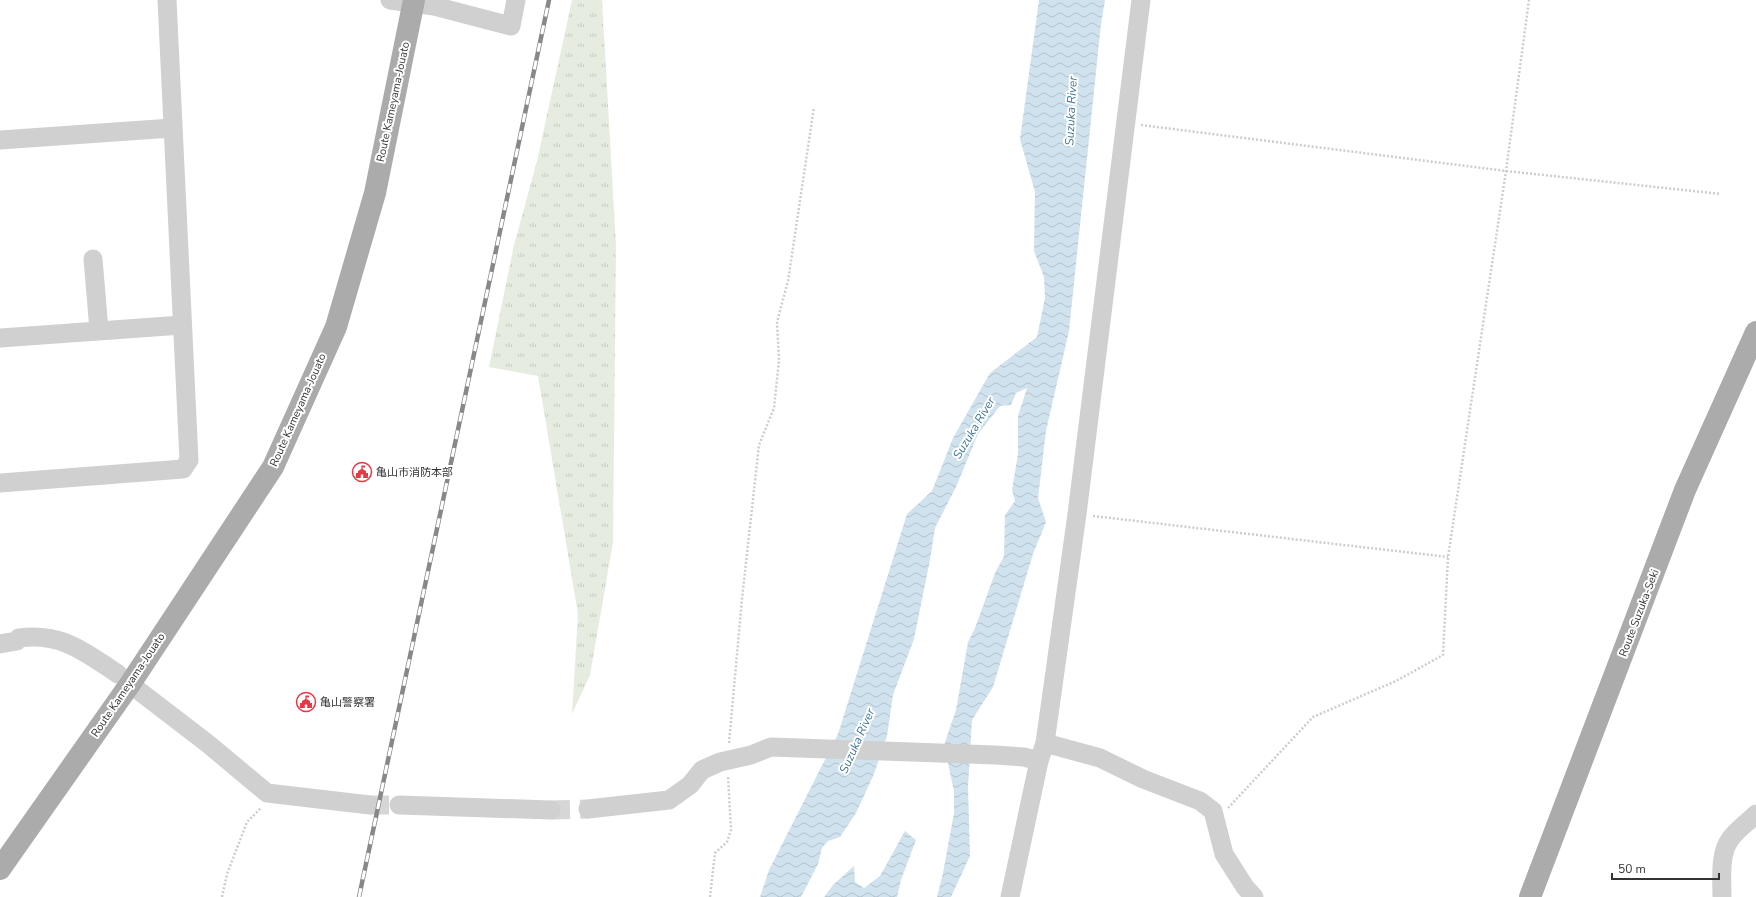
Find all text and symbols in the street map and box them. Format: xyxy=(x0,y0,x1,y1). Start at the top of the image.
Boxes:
street label: Route Kameyama-Jouato xyxy=(373,41,413,163)
water label: Suzuka River xyxy=(1061,75,1081,146)
street label: Route Kameyama-Jouato xyxy=(266,351,330,469)
water label: Suzuka River xyxy=(949,394,999,462)
public building icon: 亀山市消防本部 xyxy=(351,461,373,483)
place label: 亀山市消防本部 xyxy=(376,465,453,480)
street label: Route Suzuka-Seki xyxy=(1615,567,1663,659)
street label: Route Kameyama-Jouato xyxy=(88,630,168,740)
public building icon: 亀山警察署 xyxy=(295,691,317,713)
place label: 亀山警察署 xyxy=(320,695,375,710)
water label: Suzuka River xyxy=(836,705,879,776)
scale bar xyxy=(1612,855,1719,881)
text: 50 m xyxy=(1618,861,1646,877)

